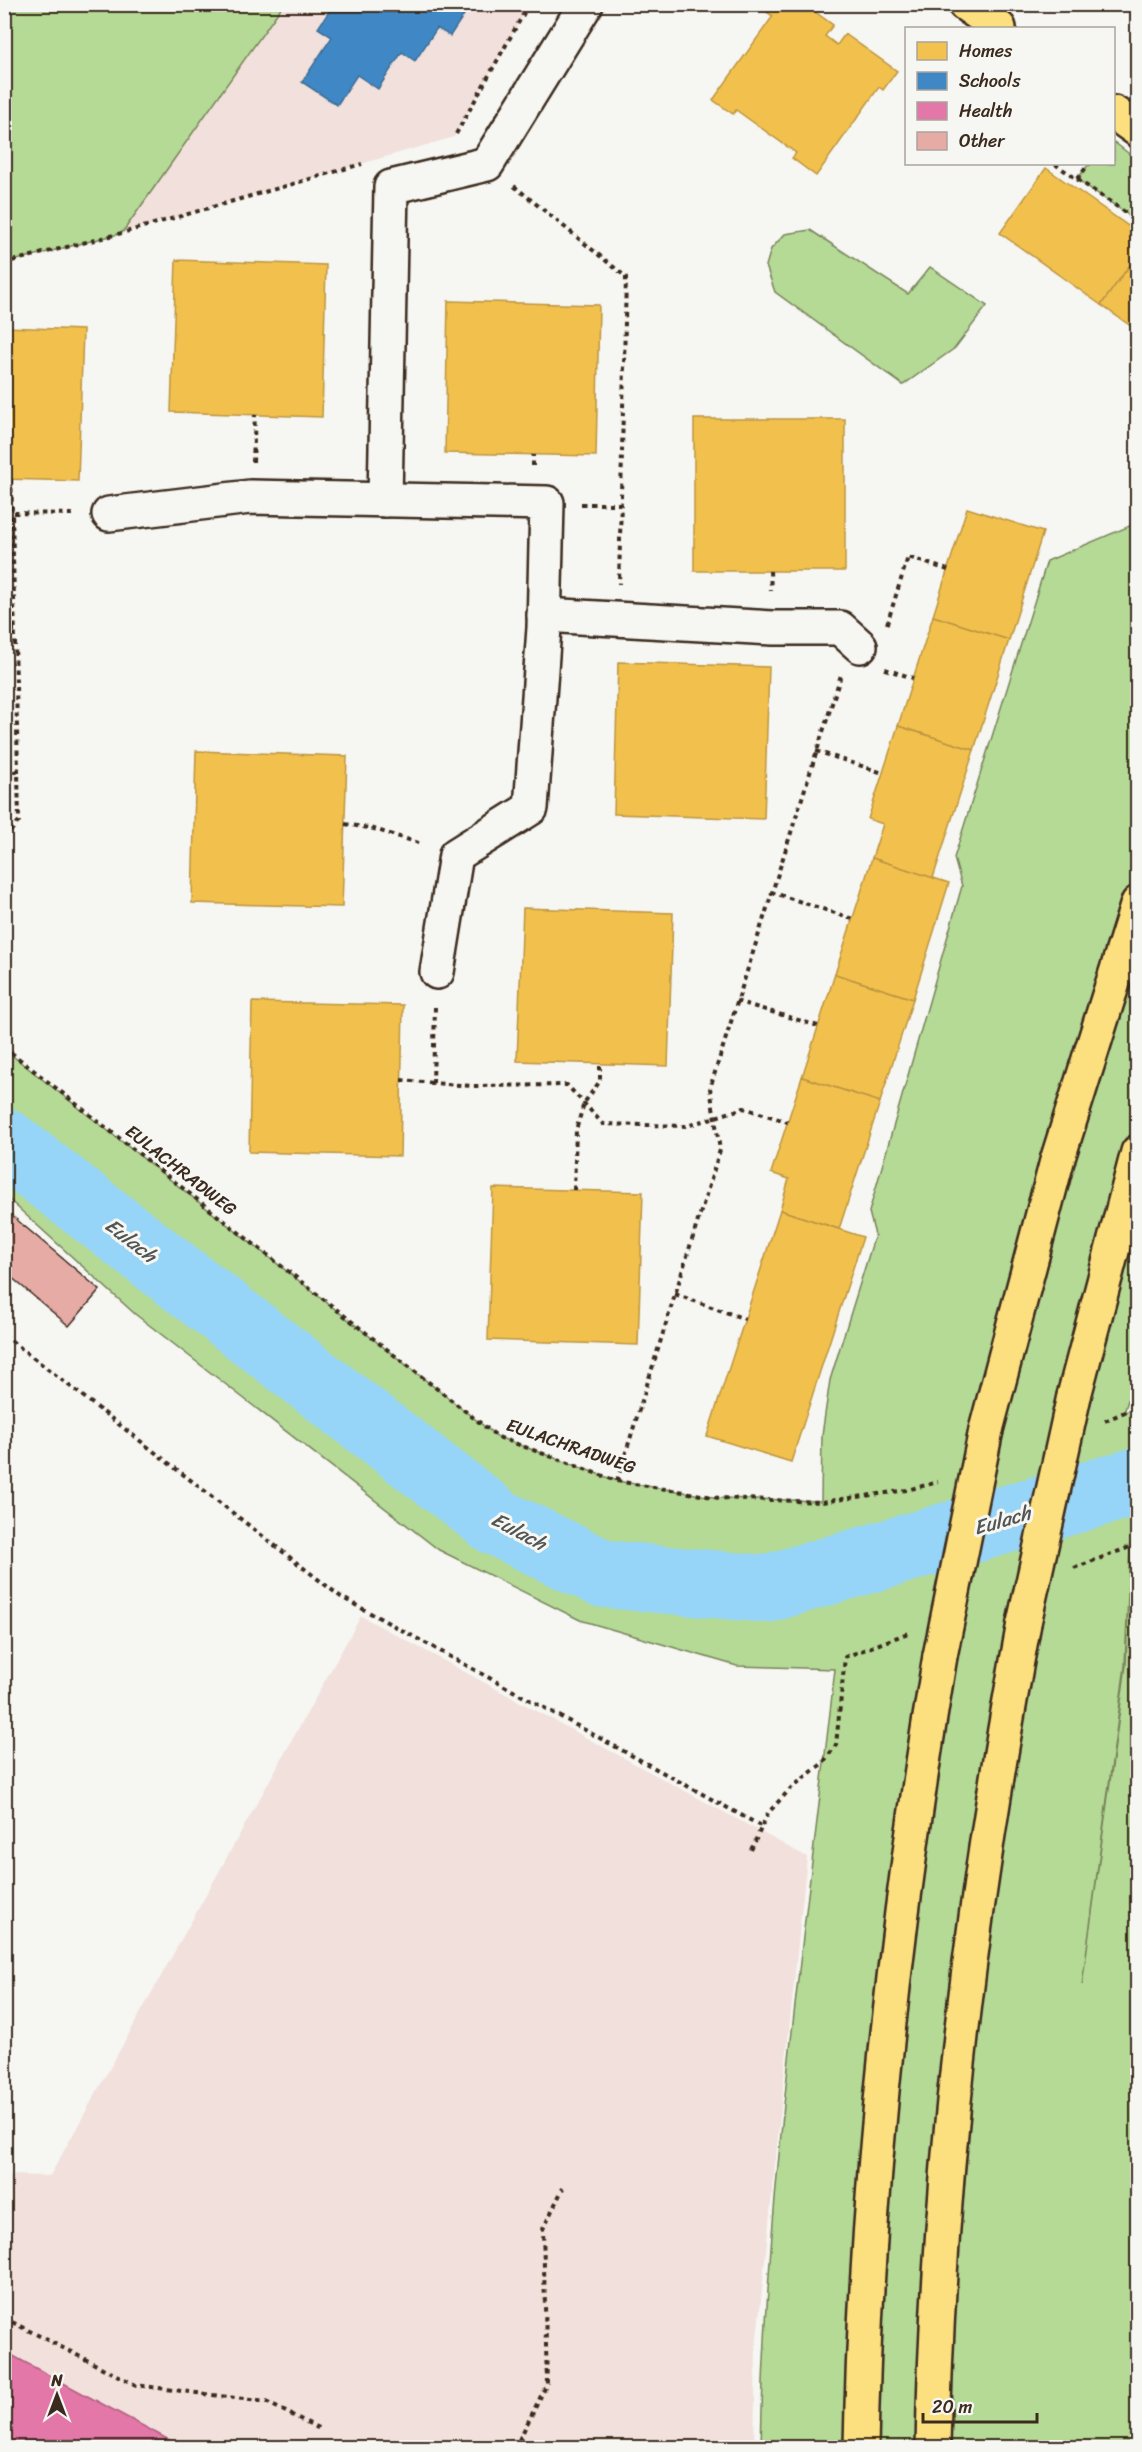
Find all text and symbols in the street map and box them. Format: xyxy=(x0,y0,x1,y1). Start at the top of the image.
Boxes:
legend xyxy=(905,27,1115,165)
text: Homes xyxy=(959,35,1013,67)
text: Schools xyxy=(959,65,1021,97)
text: Health xyxy=(959,95,1012,127)
text: Other xyxy=(959,125,1006,157)
street label: EULACHRADWEG xyxy=(118,1116,245,1225)
water label: Eulach xyxy=(97,1209,166,1273)
street label: EULACHRADWEG xyxy=(502,1409,641,1483)
water label: Eulach xyxy=(969,1495,1036,1545)
water label: Eulach xyxy=(485,1502,554,1561)
north arrow xyxy=(27,2365,87,2425)
text: N xyxy=(50,2366,63,2395)
scale bar xyxy=(923,2386,1037,2424)
text: 20 m xyxy=(932,2391,972,2423)

